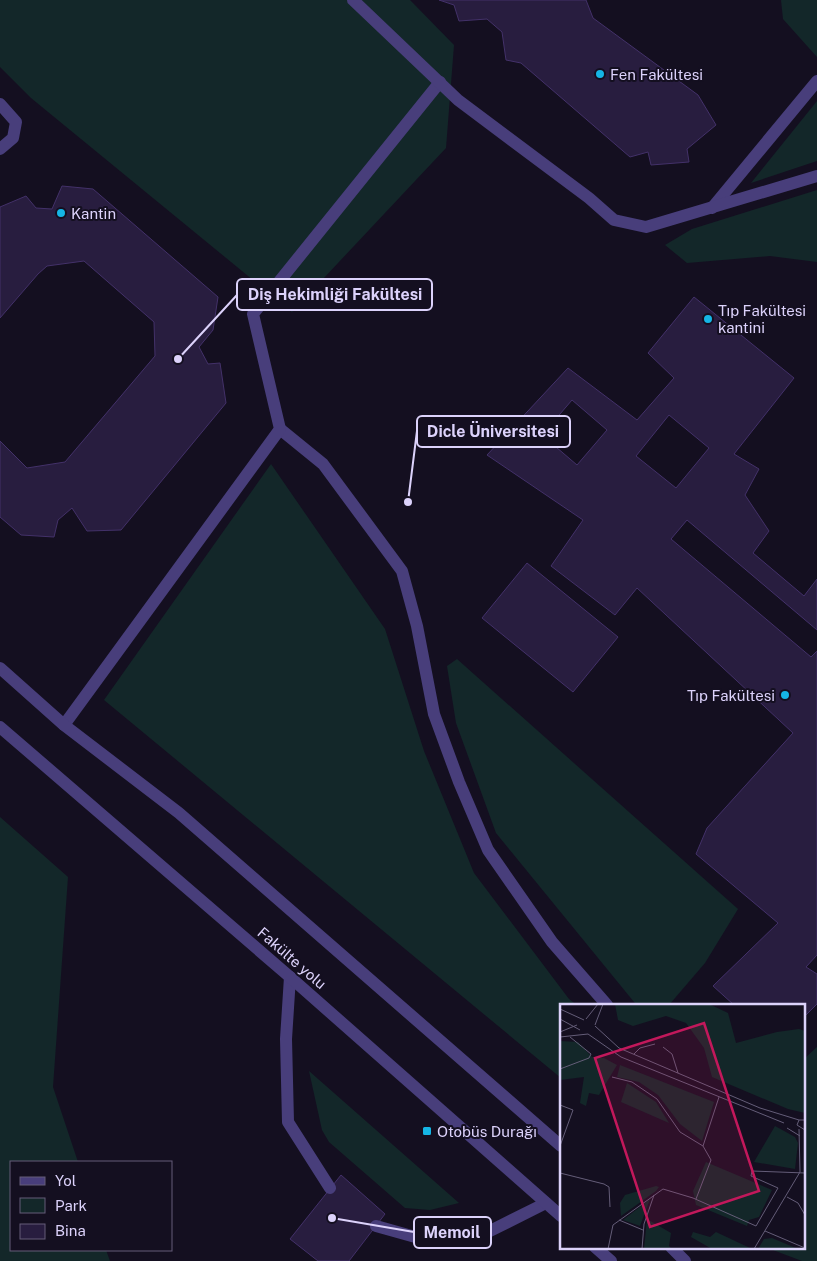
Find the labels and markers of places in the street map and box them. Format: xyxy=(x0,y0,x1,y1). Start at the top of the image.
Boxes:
place label: Fen Fakültesi xyxy=(610,66,703,83)
marker: Fen Fakültesi xyxy=(594,68,606,80)
place label: Kantin xyxy=(71,205,116,222)
marker: Kantin xyxy=(55,207,67,219)
callout: Diş Hekimliği Fakültesi xyxy=(237,279,432,310)
place label: Tıp Fakültesi kantini xyxy=(718,302,806,336)
marker: Tıp Fakültesi kantini xyxy=(702,313,714,325)
callout: Dicle Üniversitesi xyxy=(417,416,570,447)
place label: Tıp Fakültesi xyxy=(687,687,775,704)
marker: Tıp Fakültesi xyxy=(779,689,791,701)
place label: Otobüs Durağı xyxy=(437,1123,537,1140)
marker: Otobüs Durağı xyxy=(421,1125,433,1137)
callout: Memoil xyxy=(414,1217,491,1248)

